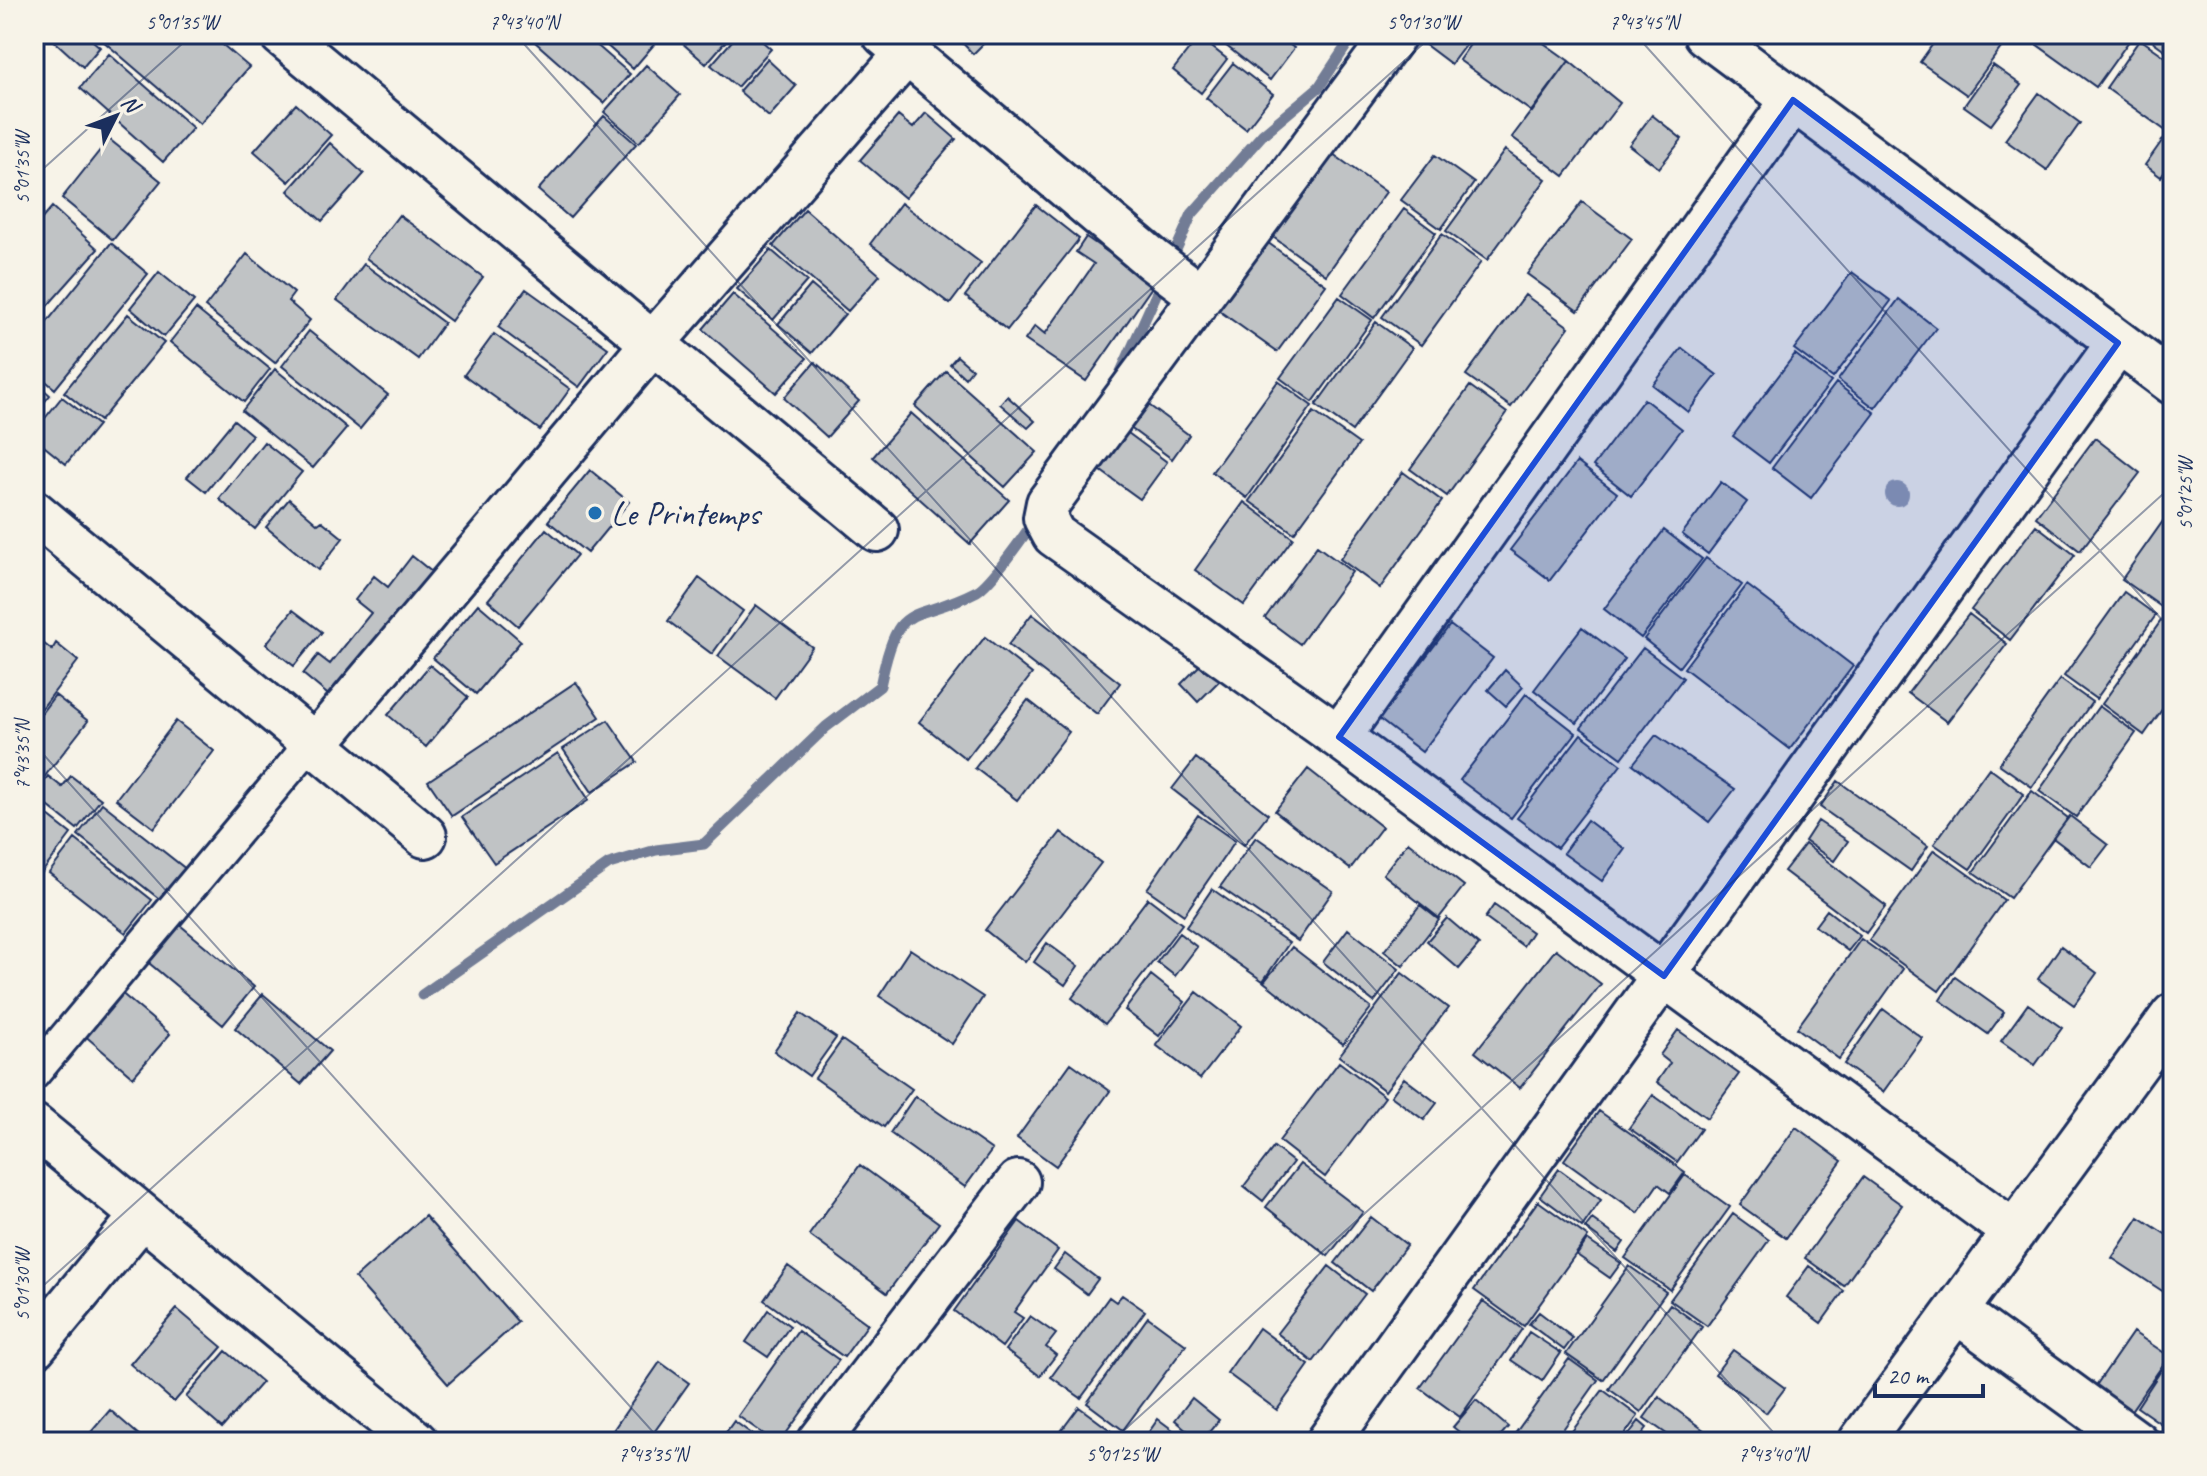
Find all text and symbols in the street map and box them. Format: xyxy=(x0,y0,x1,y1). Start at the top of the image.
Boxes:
text: 5°01'35"W xyxy=(146,10,222,35)
text: 7°43'40"N xyxy=(489,10,562,35)
text: 5°01'30"W xyxy=(1387,10,1463,35)
text: 7°43'45"N xyxy=(1609,10,1682,35)
north arrow xyxy=(76,76,156,156)
text: N xyxy=(115,89,147,120)
text: 5°01'35"W xyxy=(10,128,35,204)
text: 5°01'25"W xyxy=(2173,454,2198,530)
place label: Le Printemps xyxy=(611,492,763,535)
marker: Le Printemps xyxy=(586,504,604,522)
text: 7°43'35"N xyxy=(10,717,35,790)
text: 5°01'30"W xyxy=(10,1245,35,1321)
scale bar xyxy=(1875,1348,1983,1398)
text: 20 m xyxy=(1887,1361,1930,1391)
text: 7°43'35"N xyxy=(618,1442,691,1467)
text: 5°01'25"W xyxy=(1086,1442,1162,1467)
text: 7°43'40"N xyxy=(1738,1442,1811,1467)

